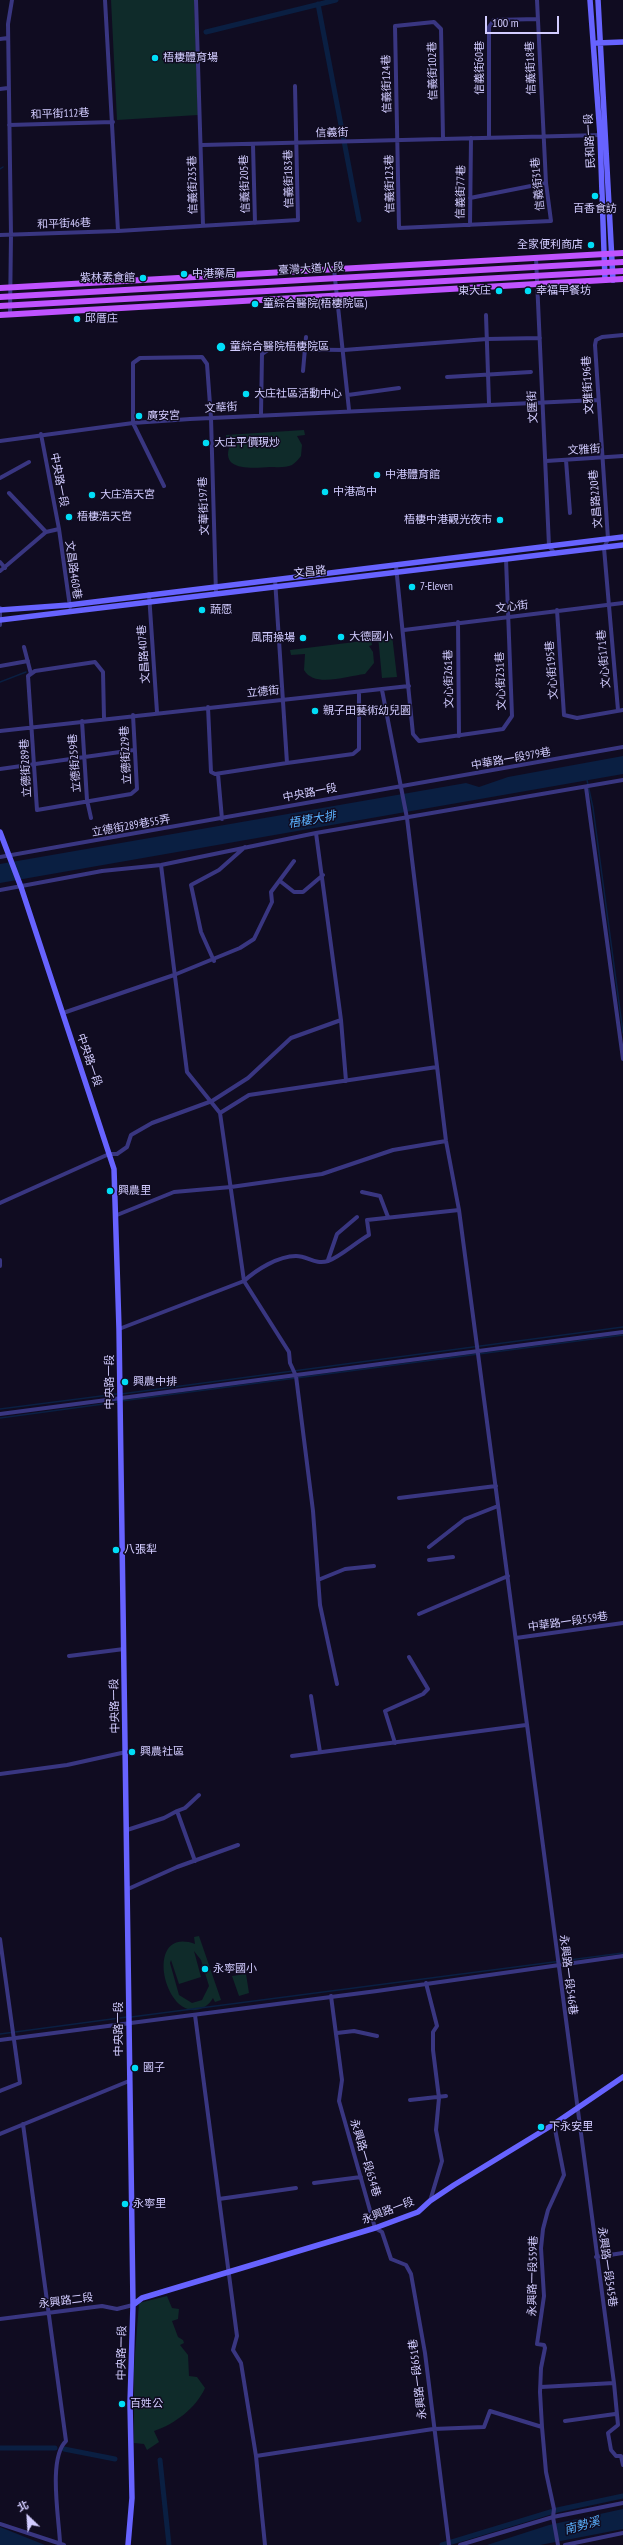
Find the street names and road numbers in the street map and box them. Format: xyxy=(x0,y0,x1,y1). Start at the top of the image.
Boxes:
street label: 信義街102巷 xyxy=(426,41,440,101)
street label: 信義街60巷 xyxy=(473,41,487,95)
street label: 信義街18巷 xyxy=(523,41,539,95)
street label: 信義街124巷 xyxy=(380,54,394,114)
street label: 和平街112巷 xyxy=(30,106,90,122)
street label: 民和路一段 xyxy=(582,113,598,169)
street label: 信義街 xyxy=(315,126,349,140)
street label: 信義街183巷 xyxy=(282,149,296,209)
street label: 信義街205巷 xyxy=(237,154,253,214)
street label: 信義街123巷 xyxy=(383,154,397,214)
street label: 信義街235巷 xyxy=(186,155,200,215)
street label: 信義街31巷 xyxy=(529,157,547,211)
street label: 信義街77巷 xyxy=(454,165,468,219)
street label: 和平街46巷 xyxy=(37,216,91,232)
street label: 臺灣大道八段 xyxy=(278,261,344,277)
street label: 文雅街196巷 xyxy=(580,355,596,415)
street label: 文匯街 xyxy=(526,390,540,424)
street label: 文華街 xyxy=(204,401,238,415)
street label: 文雅街 xyxy=(567,443,601,457)
street label: 中央路一段 xyxy=(47,452,71,508)
street label: 文昌路220巷 xyxy=(587,469,605,529)
street label: 文華街197巷 xyxy=(196,476,212,536)
street label: 文昌路460巷 xyxy=(62,540,84,600)
street label: 文昌路 xyxy=(293,564,327,580)
street label: 文心街 xyxy=(495,598,529,616)
street label: 文昌路407巷 xyxy=(135,624,153,684)
street label: 文心街171巷 xyxy=(595,629,613,689)
street label: 文心街195巷 xyxy=(543,640,561,700)
street label: 文心街261巷 xyxy=(442,649,456,709)
street label: 文心街231巷 xyxy=(493,651,509,711)
street label: 立德街 xyxy=(246,684,280,700)
street label: 立德街229巷 xyxy=(118,725,134,785)
street label: 立德街259巷 xyxy=(66,733,84,793)
street label: 立德街289巷 xyxy=(18,738,34,798)
street label: 中華路一段979巷 xyxy=(470,745,552,773)
street label: 中央路一段 xyxy=(282,781,338,805)
street label: 立德街289巷55弄 xyxy=(91,813,171,839)
street label: 中央路一段 xyxy=(74,1032,104,1088)
street label: 中央路一段 xyxy=(103,1355,117,1409)
street label: 中華路一段559巷 xyxy=(527,1610,609,1634)
street label: 中央路一段 xyxy=(108,1678,122,1734)
street label: 永興路一段546巷 xyxy=(557,1934,579,2016)
street label: 中央路一段 xyxy=(112,2002,126,2056)
street label: 永興路一段654巷 xyxy=(347,2117,383,2199)
street label: 永興路一段 xyxy=(360,2195,416,2227)
street label: 永興路一段545巷 xyxy=(595,2226,619,2308)
street label: 永興路一段559巷 xyxy=(526,2235,540,2317)
street label: 永興路二段 xyxy=(38,2291,94,2311)
street label: 中央路一段 xyxy=(115,2325,129,2381)
street label: 永興路一段651巷 xyxy=(407,2338,429,2420)

